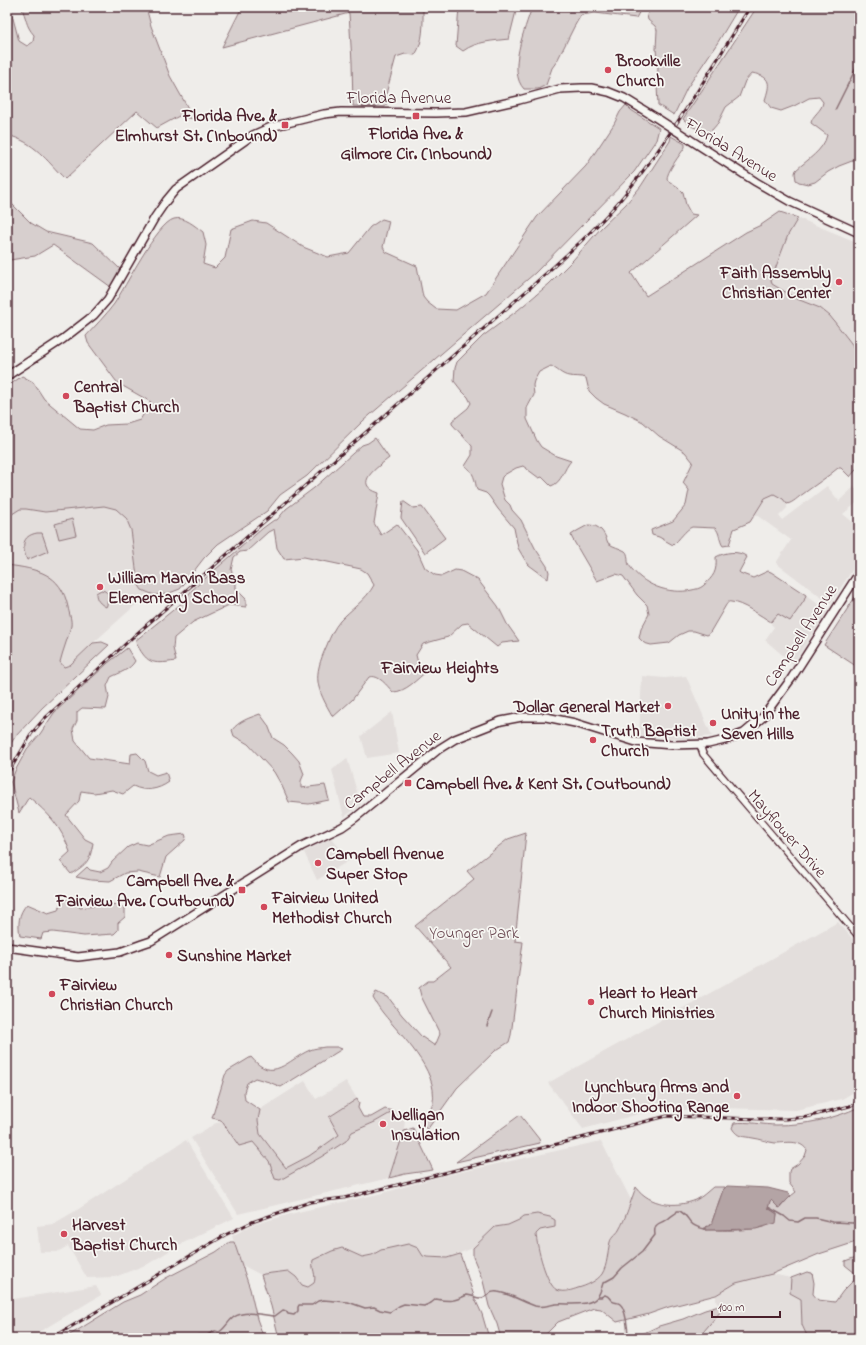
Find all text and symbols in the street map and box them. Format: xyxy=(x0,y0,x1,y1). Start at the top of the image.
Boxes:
place label: Brookville Church xyxy=(615,49,682,94)
marker: Brookville Church xyxy=(603,65,613,75)
street label: Florida Avenue xyxy=(346,86,452,111)
place label: Florida Ave. & Elmhurst St. (Inbound) xyxy=(115,104,277,149)
marker: Florida Ave. & Gilmore Cir. (Inbound) xyxy=(411,111,421,121)
street label: Florida Avenue xyxy=(679,111,783,189)
marker: Florida Ave. & Elmhurst St. (Inbound) xyxy=(280,120,290,130)
place label: Florida Ave. & Gilmore Cir. (Inbound) xyxy=(340,122,492,167)
place label: Faith Assembly Christian Center xyxy=(719,261,832,306)
marker: Faith Assembly Christian Center xyxy=(834,277,844,287)
place label: Central Baptist Church xyxy=(73,375,179,420)
marker: Central Baptist Church xyxy=(61,391,71,401)
place label: William Marvin Bass Elementary School xyxy=(108,566,246,613)
street label: Campbell Avenue xyxy=(759,579,844,692)
marker: William Marvin Bass Elementary School xyxy=(95,582,105,592)
district label: Fairview Heights xyxy=(380,656,499,683)
place label: Dollar General Market xyxy=(512,695,660,720)
marker: Dollar General Market xyxy=(663,701,673,711)
place label: Unity in the Seven Hills xyxy=(721,702,801,747)
marker: Unity in the Seven Hills xyxy=(708,718,718,728)
place label: Truth Baptist Church xyxy=(601,719,697,764)
street label: Campbell Avenue xyxy=(339,724,447,816)
marker: Truth Baptist Church xyxy=(588,735,598,745)
place label: Campbell Ave. & Kent St. (Outbound) xyxy=(416,772,671,797)
marker: Campbell Ave. & Kent St. (Outbound) xyxy=(403,778,413,788)
street label: Mayflower Drive xyxy=(741,784,833,885)
place label: Campbell Avenue Super Stop xyxy=(326,842,445,887)
marker: Campbell Avenue Super Stop xyxy=(313,858,323,868)
place label: Campbell Ave. & Fairview Ave. (Outbound) xyxy=(55,869,234,914)
marker: Campbell Ave. & Fairview Ave. (Outbound) xyxy=(237,885,247,895)
place label: Fairview United Methodist Church xyxy=(271,886,392,931)
marker: Fairview United Methodist Church xyxy=(259,902,269,912)
park label: Younger Park xyxy=(429,921,519,948)
place label: Sunshine Market xyxy=(177,944,292,969)
marker: Sunshine Market xyxy=(164,950,174,960)
place label: Fairview Christian Church xyxy=(59,973,173,1018)
place label: Heart to Heart Church Ministries xyxy=(599,981,715,1026)
marker: Fairview Christian Church xyxy=(47,989,57,999)
marker: Heart to Heart Church Ministries xyxy=(586,997,596,1007)
place label: Lynchburg Arms and Indoor Shooting Range xyxy=(572,1075,730,1122)
marker: Lynchburg Arms and Indoor Shooting Range xyxy=(732,1091,742,1101)
place label: Nelligan Insulation xyxy=(391,1103,460,1148)
marker: Nelligan Insulation xyxy=(378,1119,388,1129)
place label: Harvest Baptist Church xyxy=(71,1213,177,1258)
marker: Harvest Baptist Church xyxy=(59,1229,69,1239)
scale bar xyxy=(712,1293,780,1319)
text: 100 m xyxy=(718,1299,745,1317)

